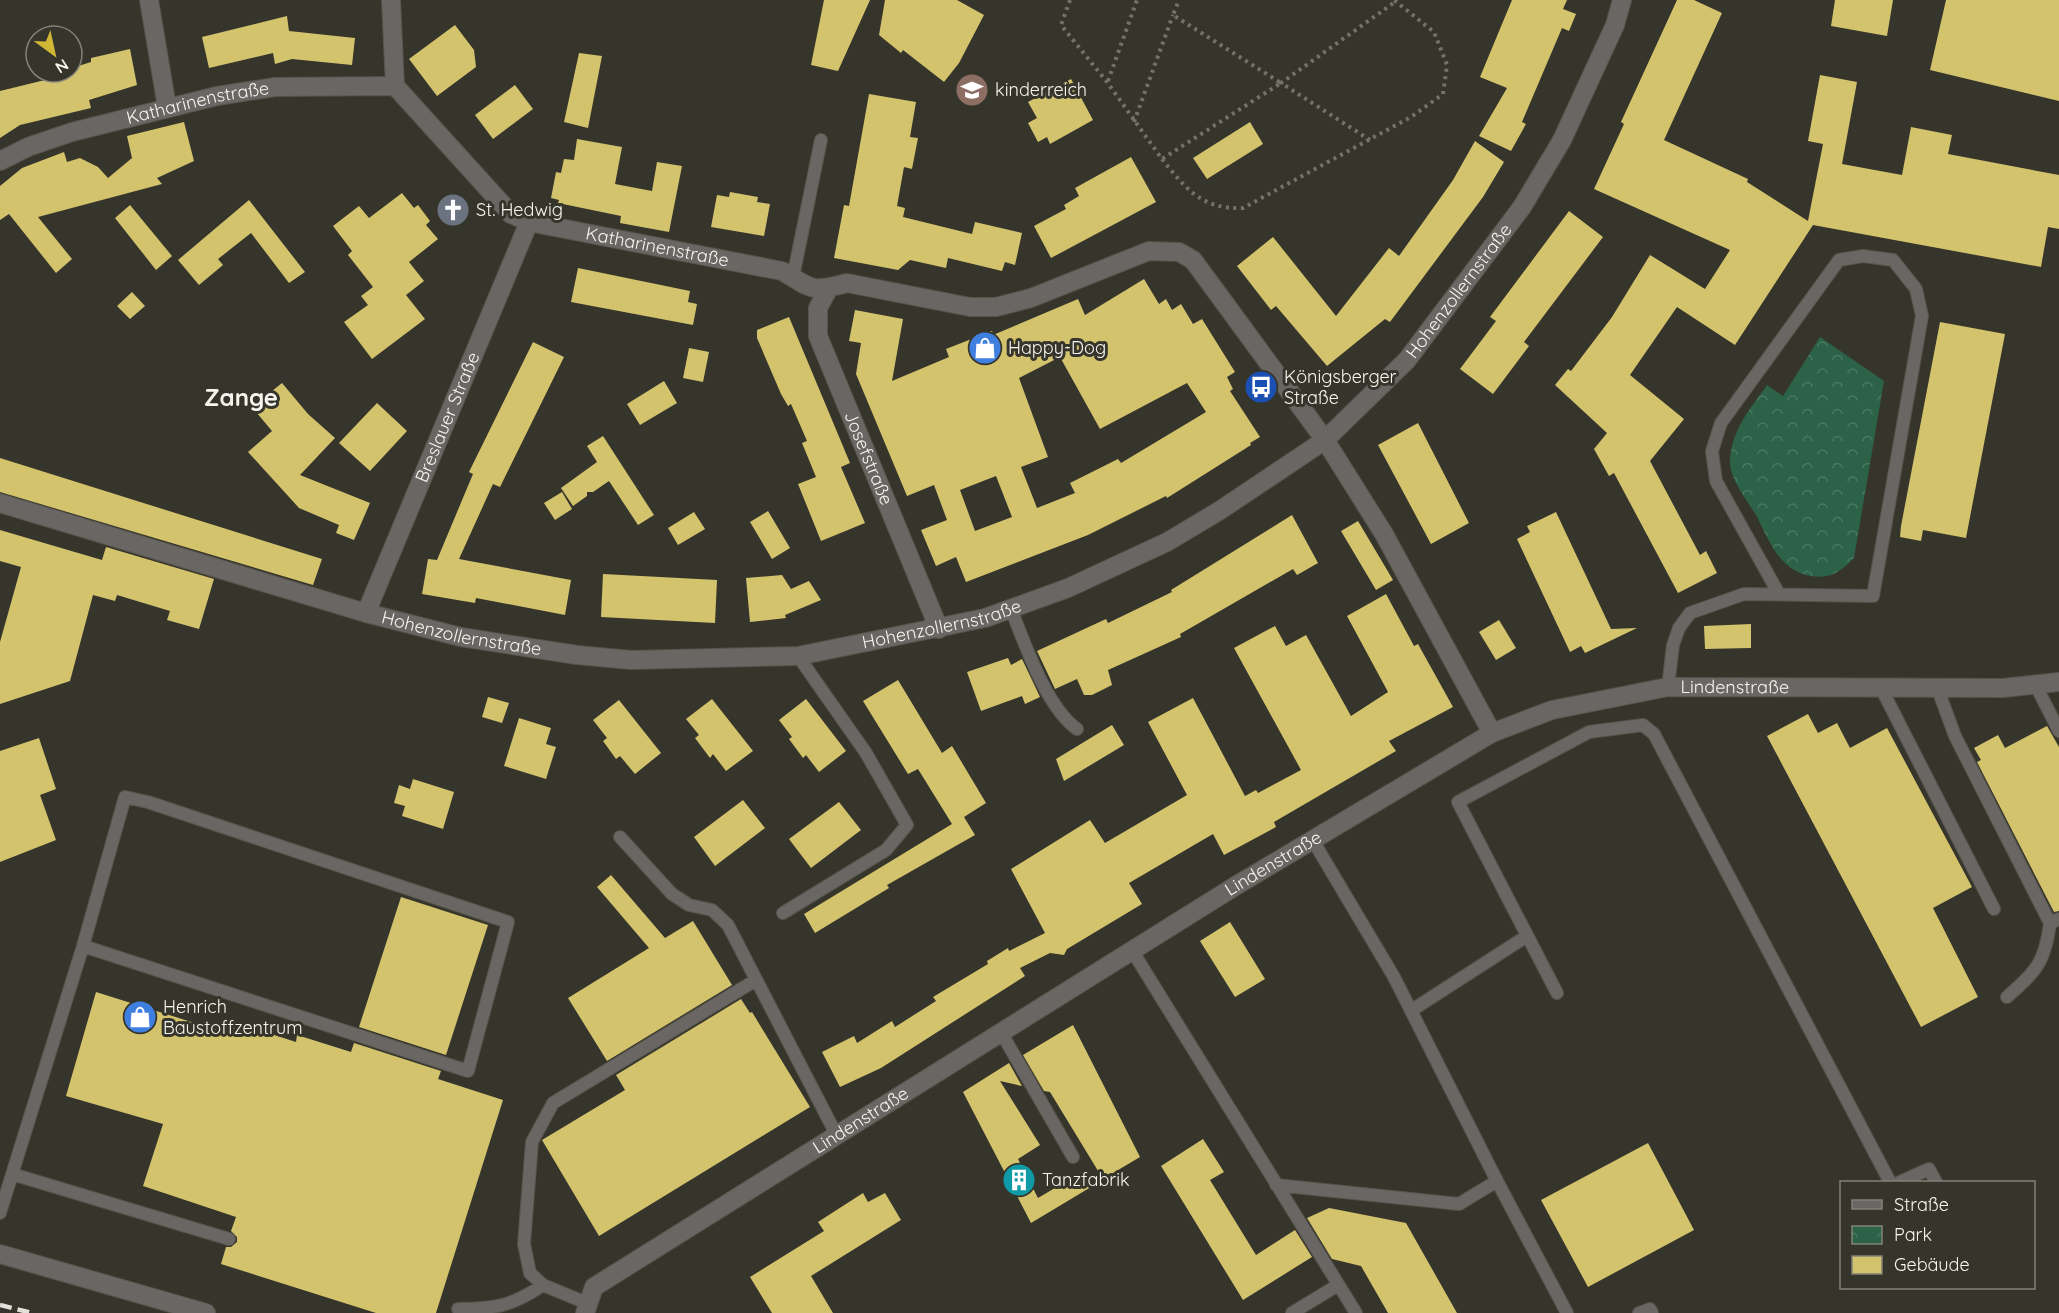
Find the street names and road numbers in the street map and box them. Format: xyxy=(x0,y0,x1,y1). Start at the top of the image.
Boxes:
street label: Katharinenstraße xyxy=(124,76,271,129)
street label: Hohenzollernstraße xyxy=(1400,219,1517,363)
street label: Katharinenstraße xyxy=(584,221,731,271)
street label: Breslauer Straße xyxy=(410,349,484,486)
street label: Josefstraße xyxy=(839,408,899,508)
street label: Hohenzollernstraße xyxy=(860,594,1024,654)
street label: Hohenzollernstraße xyxy=(379,605,543,660)
street label: Lindenstraße xyxy=(1680,675,1789,698)
street label: Lindenstraße xyxy=(1220,825,1326,901)
street label: Lindenstraße xyxy=(808,1081,913,1158)

